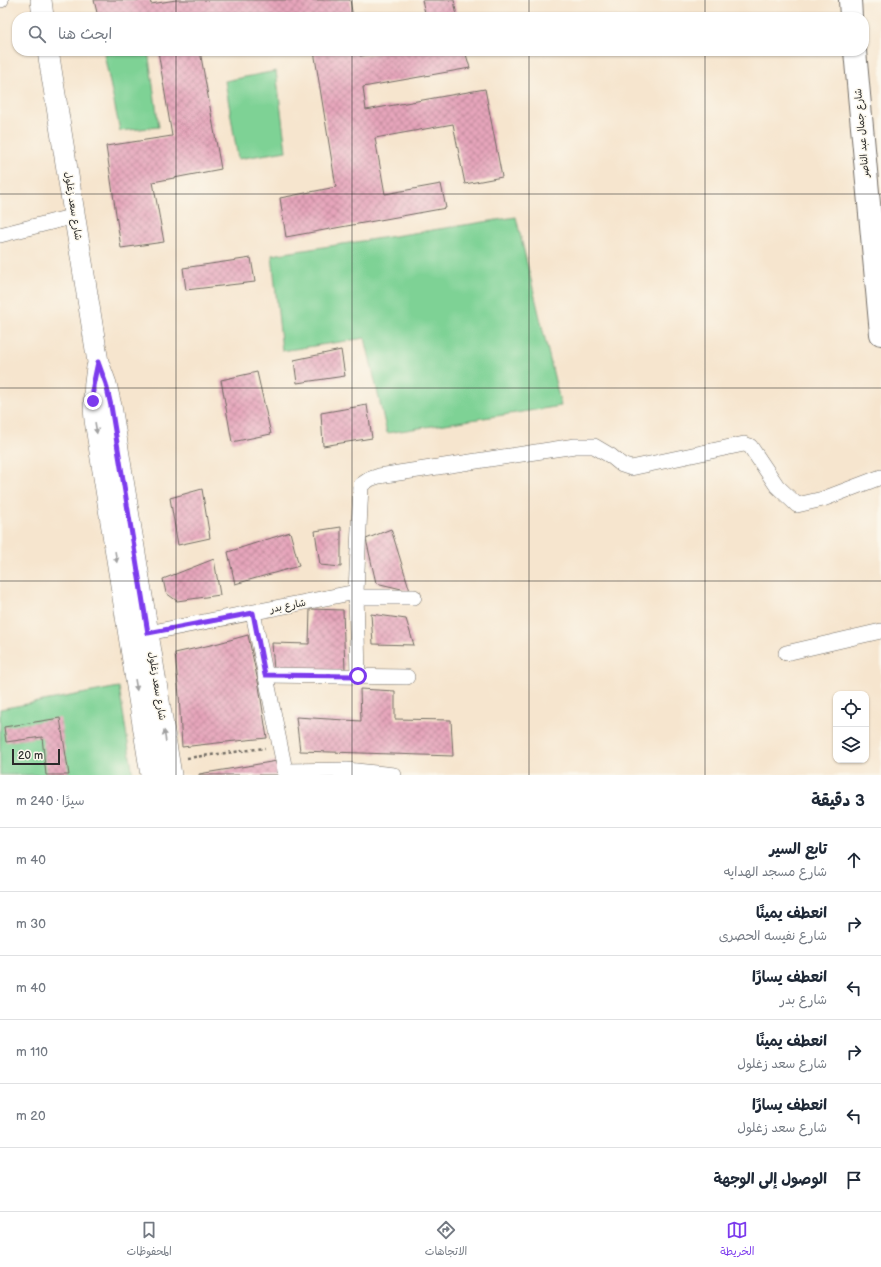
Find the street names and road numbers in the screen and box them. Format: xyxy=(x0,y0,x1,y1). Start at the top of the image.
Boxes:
street label: شارع جمال عبد الناصر xyxy=(852,88,873,179)
street label: شارع سعد زغلول xyxy=(61,171,84,241)
street label: شارع بدر xyxy=(268,597,307,617)
street label: شارع سعد زغلول xyxy=(145,651,168,721)

